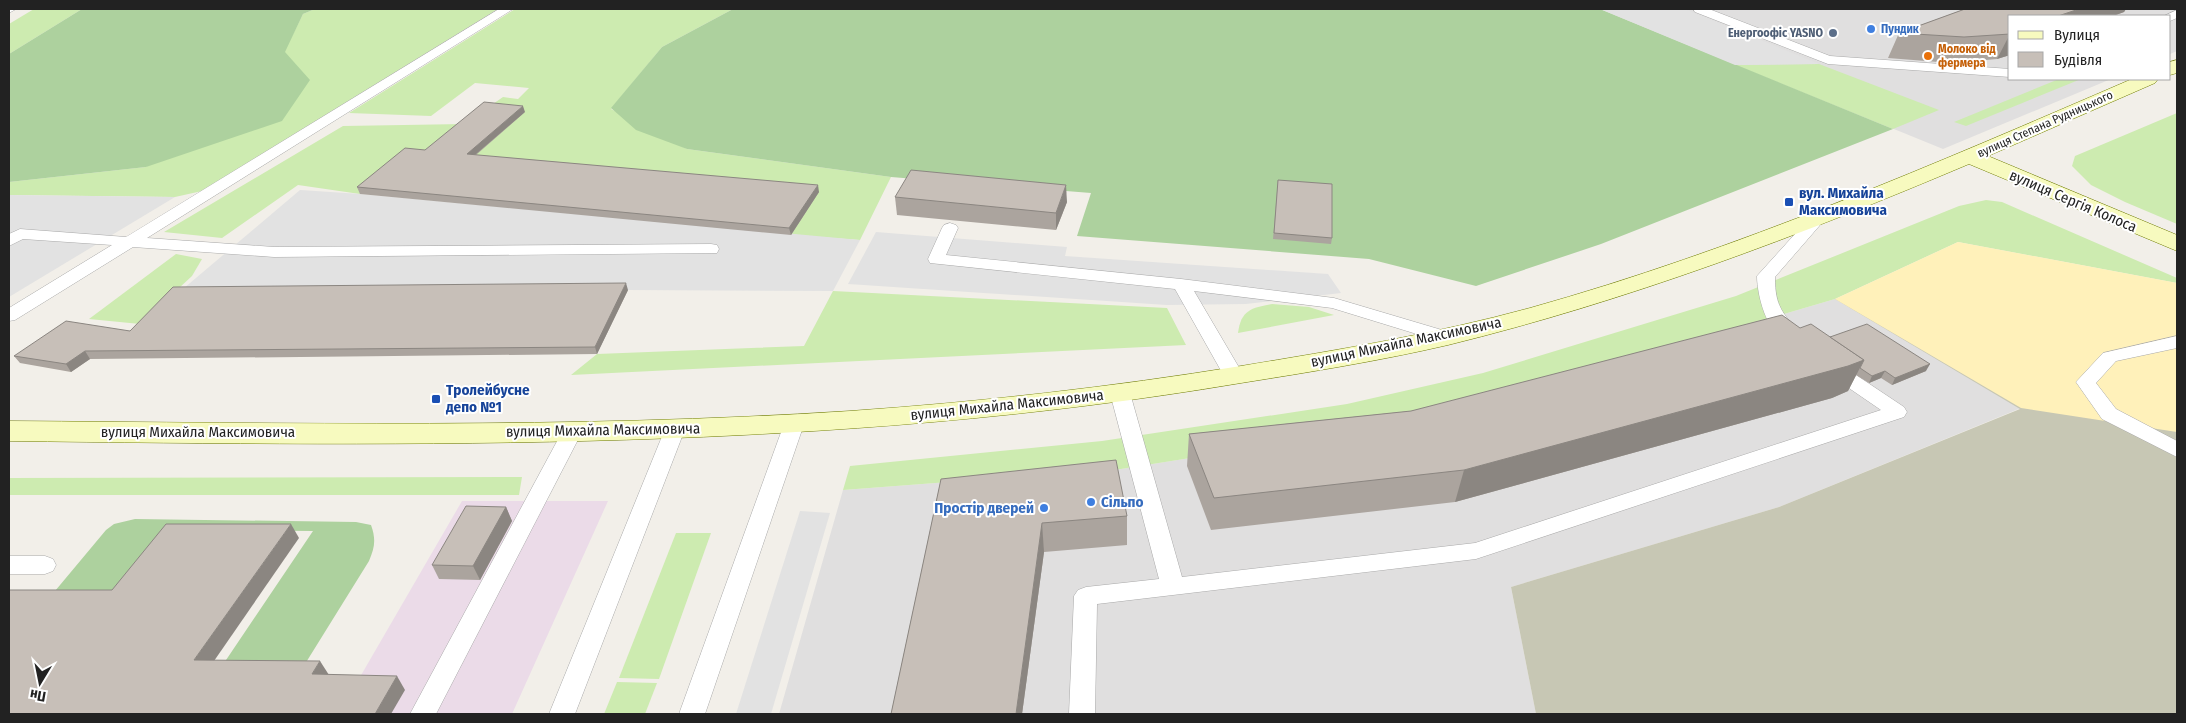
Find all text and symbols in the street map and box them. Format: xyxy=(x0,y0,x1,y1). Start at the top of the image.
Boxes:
legend xyxy=(2008,15,2171,80)
place label: Пундик xyxy=(1881,22,1920,36)
marker: Пундик xyxy=(1865,23,1877,35)
place label: Енергоофіс YASNO xyxy=(1728,26,1823,40)
text: Вулиця xyxy=(2054,26,2100,44)
marker: Енергоофіс YASNO xyxy=(1827,27,1839,39)
place label: Молоко від фермера xyxy=(1938,42,1996,70)
marker: Молоко від фермера xyxy=(1922,50,1934,62)
text: Будівля xyxy=(2054,51,2102,69)
street label: вулиця Степана Рудницького xyxy=(1975,88,2115,160)
street label: вулиця Сергія Колоса xyxy=(2007,166,2139,236)
place label: вул. Михайла Максимовича xyxy=(1799,184,1887,219)
marker: вул. Михайла Максимовича xyxy=(1783,196,1795,208)
street label: вулиця Михайла Максимовича xyxy=(1309,313,1503,371)
place label: Тролейбусне депо №1 xyxy=(445,381,530,416)
street label: вулиця Михайла Максимовича xyxy=(909,386,1105,424)
marker: Тролейбусне депо №1 xyxy=(430,393,442,405)
street label: вулиця Михайла Максимовича xyxy=(506,419,700,441)
street label: вулиця Михайла Максимовича xyxy=(101,423,295,441)
place label: Сільпо xyxy=(1101,493,1144,511)
marker: Сільпо xyxy=(1085,496,1097,508)
place label: Простір дверей xyxy=(934,499,1034,517)
marker: Простір дверей xyxy=(1038,502,1050,514)
north arrow xyxy=(15,658,65,708)
text: Пн xyxy=(29,686,47,705)

